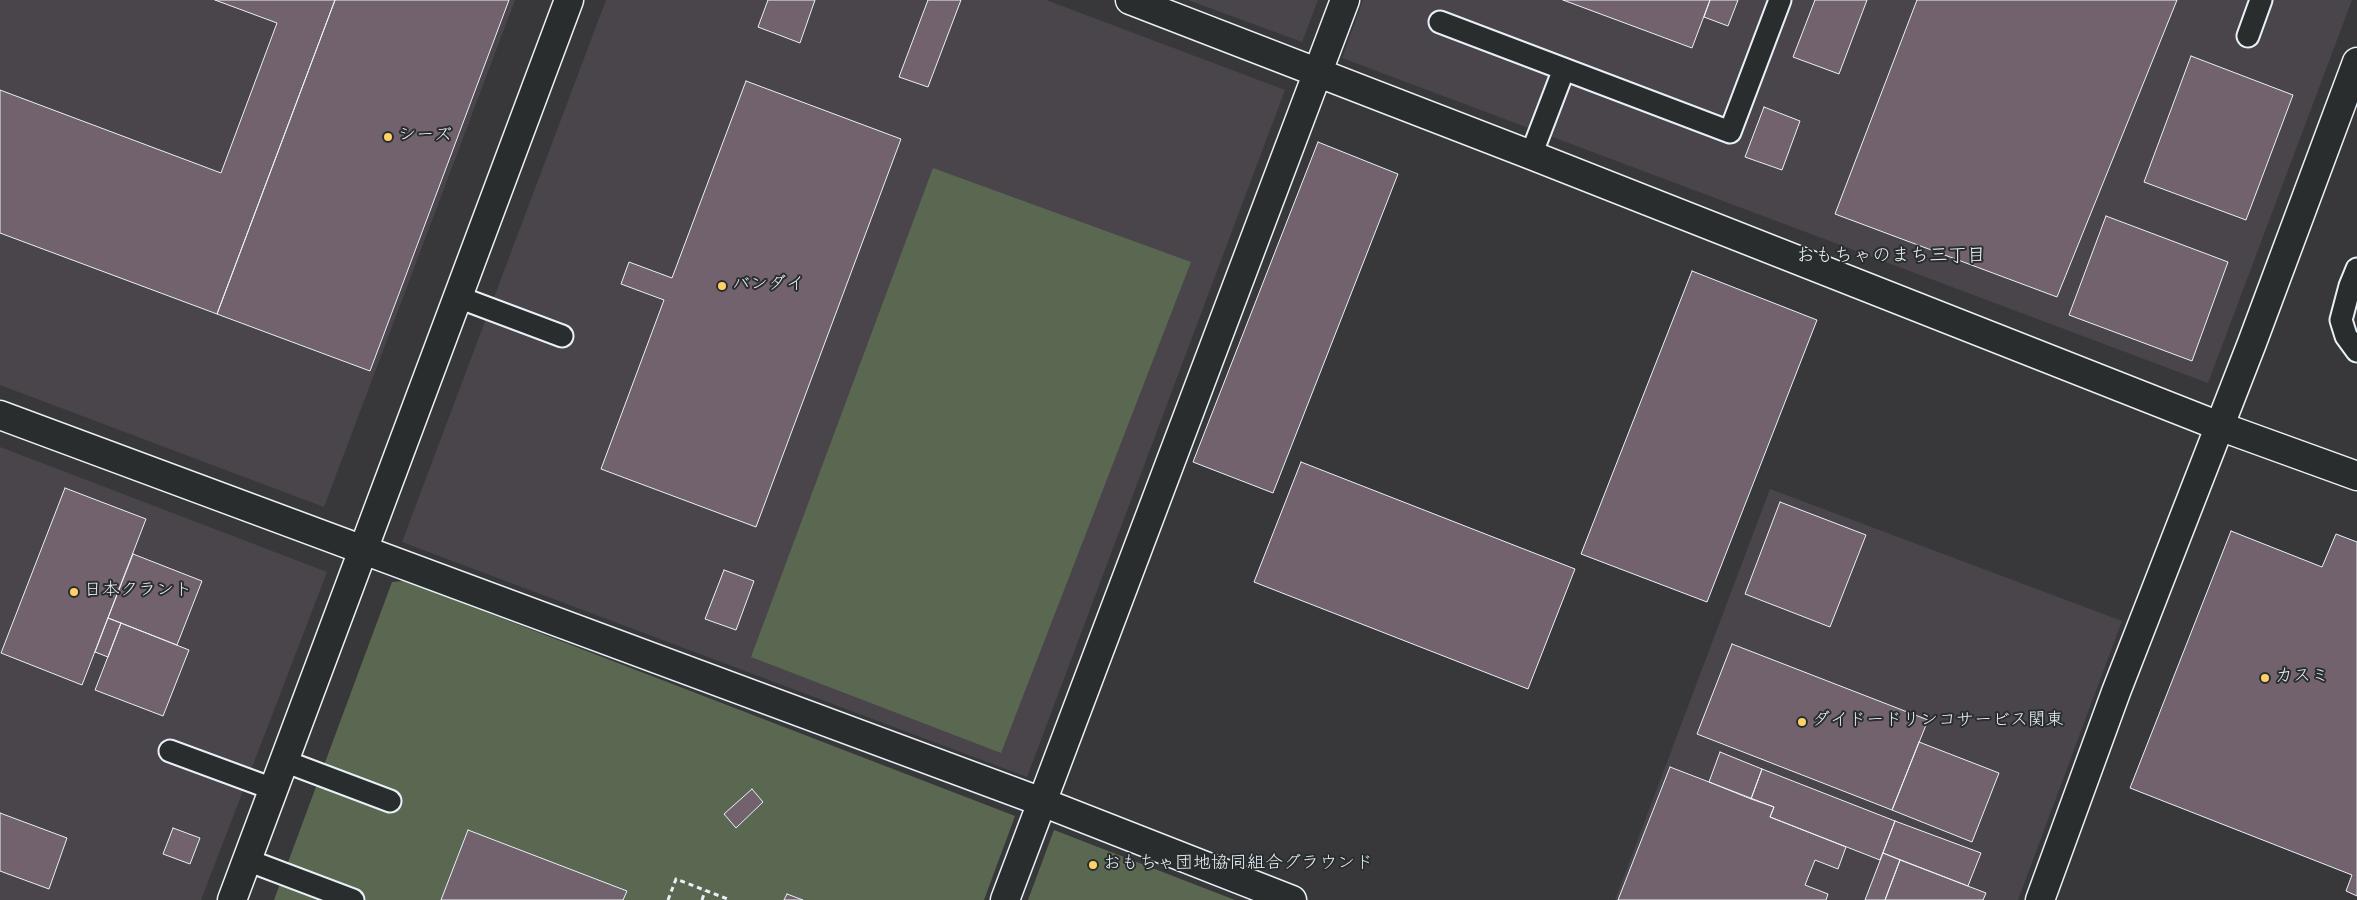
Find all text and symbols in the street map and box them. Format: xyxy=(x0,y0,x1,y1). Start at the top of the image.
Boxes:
place label: シーズ xyxy=(398,126,452,148)
marker: シーズ xyxy=(382,131,394,143)
district label: おもちゃのまち三丁目 xyxy=(1796,247,1986,269)
place label: バンダイ xyxy=(732,275,804,297)
marker: バンダイ xyxy=(716,280,728,292)
place label: 日本クラント xyxy=(84,581,192,603)
marker: 日本クラント xyxy=(68,586,80,598)
place label: カスミ xyxy=(2275,667,2329,689)
marker: カスミ xyxy=(2259,672,2271,684)
place label: ダイドードリンコサービス関東 xyxy=(1812,711,2064,733)
marker: ダイドードリンコサービス関東 xyxy=(1796,716,1808,728)
place label: おもちゃ団地協同組合グラウンド xyxy=(1103,854,1373,876)
marker: おもちゃ団地協同組合グラウンド xyxy=(1087,859,1099,871)

